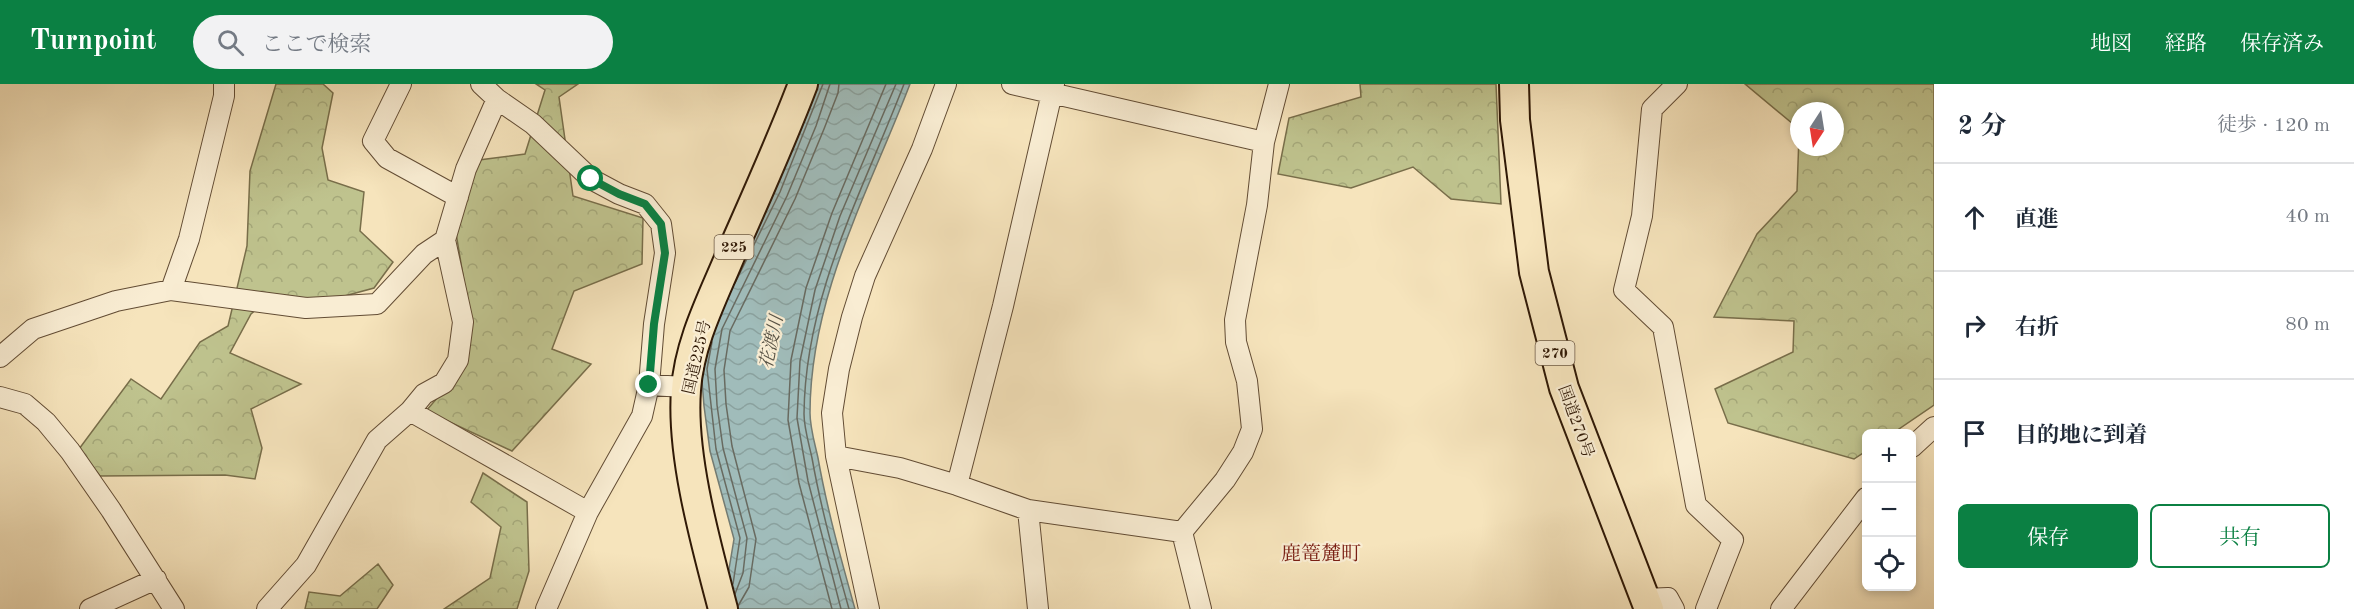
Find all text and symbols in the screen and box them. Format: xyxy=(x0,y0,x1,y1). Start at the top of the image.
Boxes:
search box xyxy=(193,15,613,69)
icon: search xyxy=(214,26,247,59)
text: Turnpoint xyxy=(30,28,157,56)
text: ここで検索 xyxy=(262,34,372,56)
text: 地図 xyxy=(2090,34,2132,55)
text: 経路 xyxy=(2165,34,2207,55)
text: 保存済み xyxy=(2240,34,2324,55)
north arrow xyxy=(1790,102,1844,156)
text: 2 分 xyxy=(1958,114,2006,140)
text: 徒歩 · 120 m xyxy=(2217,116,2330,136)
route start xyxy=(577,165,603,191)
icon: ahead xyxy=(1958,201,1991,234)
text: 40 m xyxy=(2285,207,2330,227)
text: 直進 xyxy=(2015,209,2059,231)
road number: 225 xyxy=(714,235,754,259)
icon: right xyxy=(1958,309,1991,342)
water label: 花渡川 xyxy=(756,312,787,370)
text: 80 m xyxy=(2285,315,2330,335)
text: 右折 xyxy=(2015,317,2059,339)
street label: 国道225号 xyxy=(680,318,714,396)
road number: 270 xyxy=(1536,341,1574,365)
route end xyxy=(635,371,661,397)
street label: 国道270号 xyxy=(1555,383,1597,460)
icon: arrive xyxy=(1958,417,1991,450)
text: 目的地に到着 xyxy=(2015,425,2147,447)
map controls xyxy=(1862,429,1916,591)
button: + xyxy=(1862,429,1916,483)
button: − xyxy=(1862,483,1916,537)
button: 保存 xyxy=(1958,504,2138,568)
button: 共有 xyxy=(2150,504,2330,568)
button: locate xyxy=(1862,537,1916,591)
district label: 鹿篭麓町 xyxy=(1281,543,1361,565)

